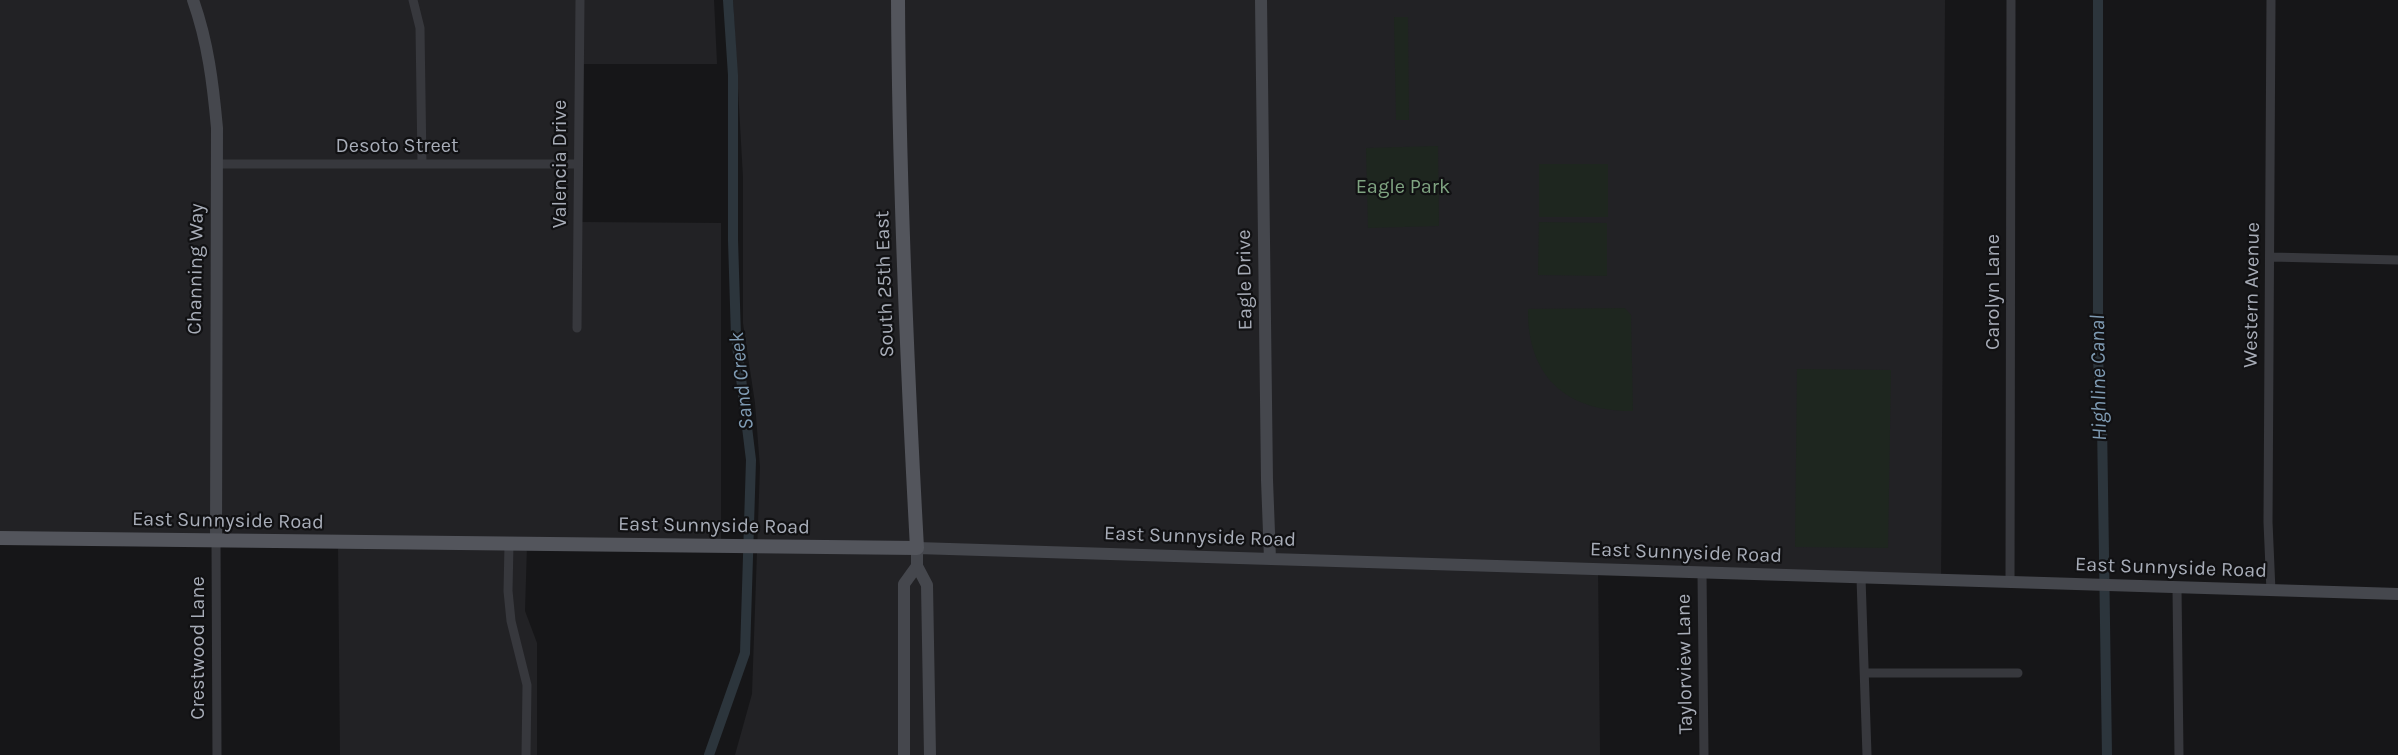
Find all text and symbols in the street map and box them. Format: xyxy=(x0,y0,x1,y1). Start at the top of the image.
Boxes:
street label: Valencia Drive xyxy=(548,100,572,228)
street label: Desoto Street xyxy=(335,134,459,158)
park label: Eagle Park xyxy=(1356,175,1450,199)
street label: Channing Way xyxy=(183,203,209,335)
street label: South 25th East xyxy=(870,210,900,358)
street label: Western Avenue xyxy=(2239,222,2265,368)
street label: Eagle Drive xyxy=(1232,229,1258,331)
street label: Carolyn Lane xyxy=(1981,234,2005,350)
water label: Highline Canal xyxy=(2085,315,2113,441)
water label: Sand Creek xyxy=(724,331,760,431)
street label: East Sunnyside Road xyxy=(132,507,324,535)
street label: East Sunnyside Road xyxy=(618,512,810,540)
street label: East Sunnyside Road xyxy=(1104,522,1296,552)
street label: East Sunnyside Road xyxy=(1590,538,1782,568)
street label: East Sunnyside Road xyxy=(2075,553,2267,583)
street label: Crestwood Lane xyxy=(186,576,210,720)
street label: Taylorview Lane xyxy=(1672,594,1698,734)

